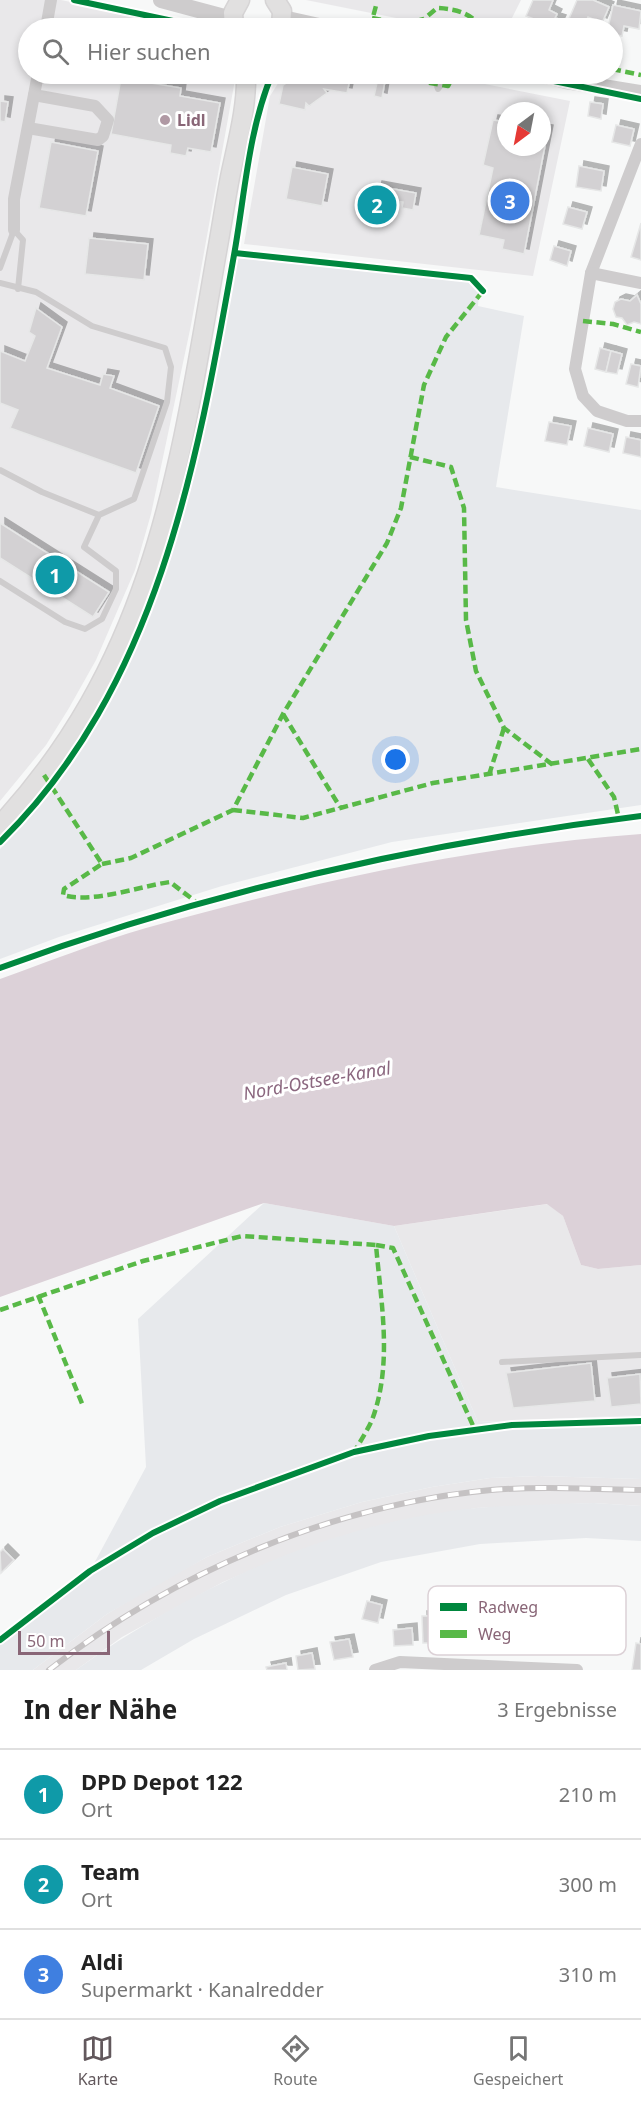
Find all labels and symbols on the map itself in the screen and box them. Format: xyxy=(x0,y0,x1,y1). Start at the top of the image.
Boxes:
north arrow xyxy=(497,102,551,156)
place label: Lidl xyxy=(177,109,206,131)
marker: Lidl xyxy=(158,113,172,127)
pin: 3 xyxy=(490,178,530,224)
pin: 2 xyxy=(358,182,397,228)
pin: 1 xyxy=(36,552,74,598)
your location xyxy=(381,745,410,774)
water label: Nord-Ostsee-Kanal xyxy=(241,1055,393,1105)
legend xyxy=(428,1586,626,1655)
text: Radweg xyxy=(478,1596,538,1618)
text: Weg xyxy=(478,1623,511,1645)
scale bar xyxy=(18,1628,110,1656)

